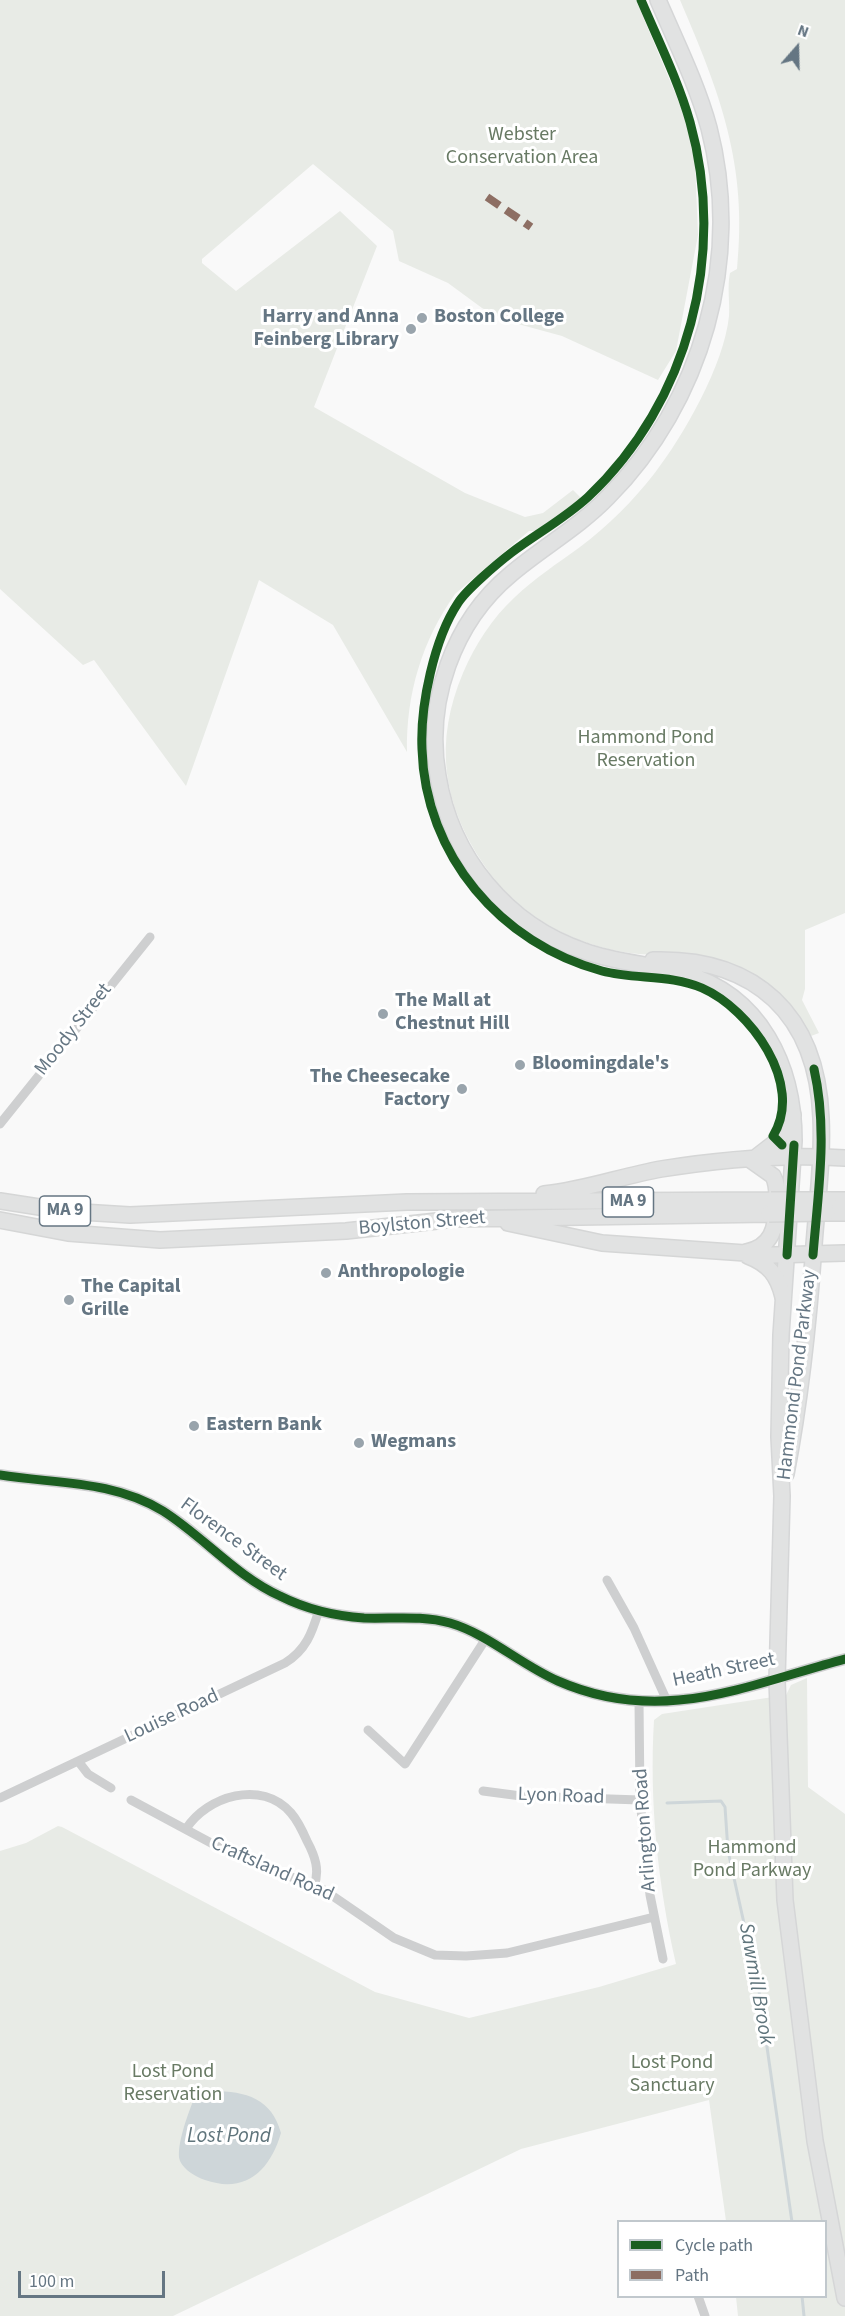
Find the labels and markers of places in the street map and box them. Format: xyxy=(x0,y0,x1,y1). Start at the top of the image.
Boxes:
place label: Harry and Anna Feinberg Library xyxy=(254,306,399,353)
place label: Boston College xyxy=(434,306,564,330)
marker: Boston College xyxy=(415,311,429,325)
marker: Harry and Anna Feinberg Library xyxy=(404,322,418,336)
place label: The Mall at Chestnut Hill xyxy=(395,990,509,1037)
marker: The Mall at Chestnut Hill xyxy=(376,1007,390,1021)
place label: Bloomingdale's xyxy=(532,1053,669,1077)
marker: Bloomingdale's xyxy=(513,1058,527,1072)
place label: The Cheesecake Factory xyxy=(310,1066,450,1113)
marker: The Cheesecake Factory xyxy=(455,1082,469,1096)
place label: Anthropologie xyxy=(338,1261,465,1285)
marker: Anthropologie xyxy=(319,1266,333,1280)
place label: The Capital Grille xyxy=(81,1276,181,1323)
marker: The Capital Grille xyxy=(62,1293,76,1307)
place label: Eastern Bank xyxy=(206,1414,322,1438)
marker: Eastern Bank xyxy=(187,1419,201,1433)
place label: Wegmans xyxy=(371,1431,456,1455)
marker: Wegmans xyxy=(352,1436,366,1450)

